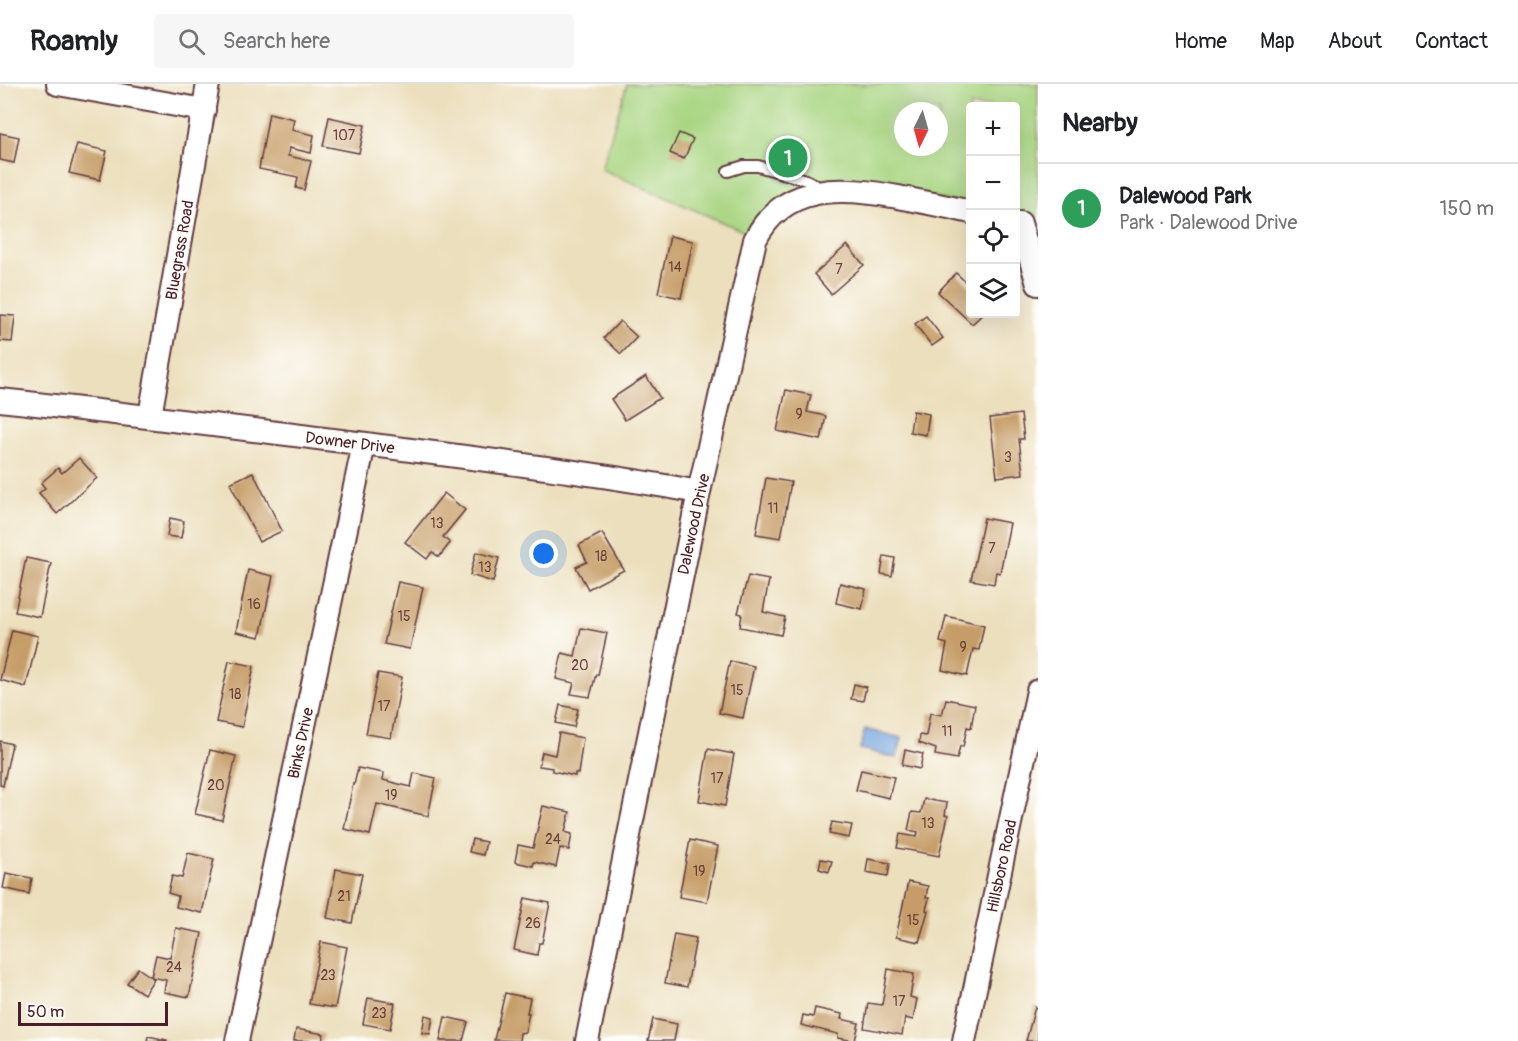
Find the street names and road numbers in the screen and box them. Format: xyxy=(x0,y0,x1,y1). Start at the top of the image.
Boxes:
street label: Bluegrass Road xyxy=(161,199,199,302)
street label: Downer Drive xyxy=(304,428,396,458)
street label: Dalewood Drive xyxy=(674,472,714,576)
street label: Binks Drive xyxy=(284,706,318,781)
street label: Hillsboro Road xyxy=(982,818,1022,915)

